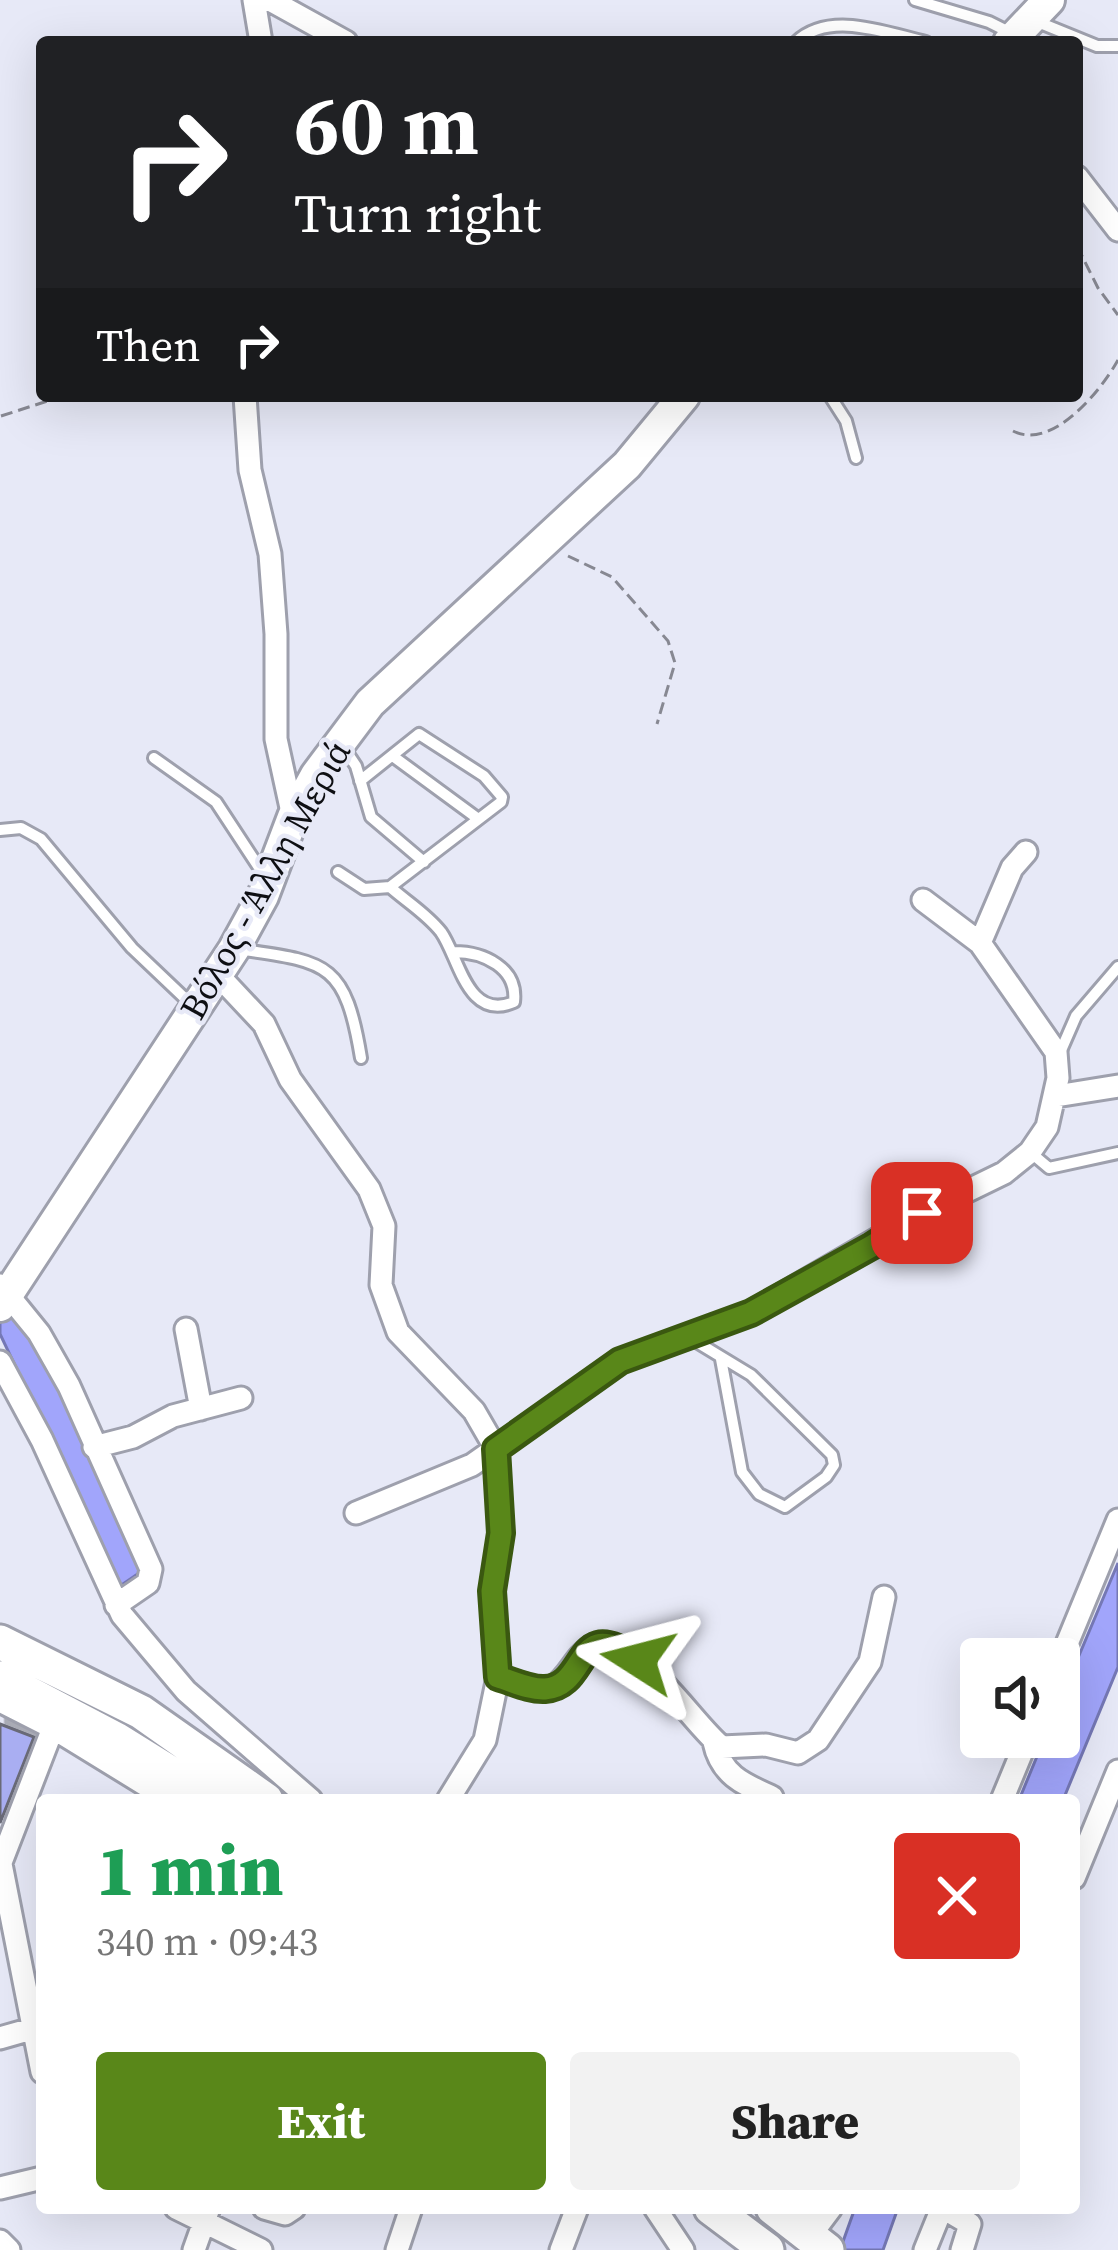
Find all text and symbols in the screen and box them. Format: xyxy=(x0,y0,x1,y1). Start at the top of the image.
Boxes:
text: 60 m xyxy=(294,67,479,182)
icon: right xyxy=(96,84,252,240)
text: Turn right xyxy=(294,176,541,250)
icon: right xyxy=(224,312,290,378)
text: Then xyxy=(96,314,200,376)
street label: Βόλος - Άλλη Μεριά xyxy=(168,732,362,1028)
pin xyxy=(871,1162,973,1264)
icon: arrive xyxy=(889,1180,955,1246)
position arrow xyxy=(575,1597,701,1723)
map controls xyxy=(960,1638,1080,1758)
button: sound xyxy=(960,1638,1080,1758)
text: 1 min xyxy=(96,1820,284,1919)
button: close xyxy=(894,1833,1020,1959)
text: 340 m · 09:43 xyxy=(96,1915,318,1968)
button: Exit xyxy=(96,2052,546,2190)
button: Share xyxy=(570,2052,1020,2190)

